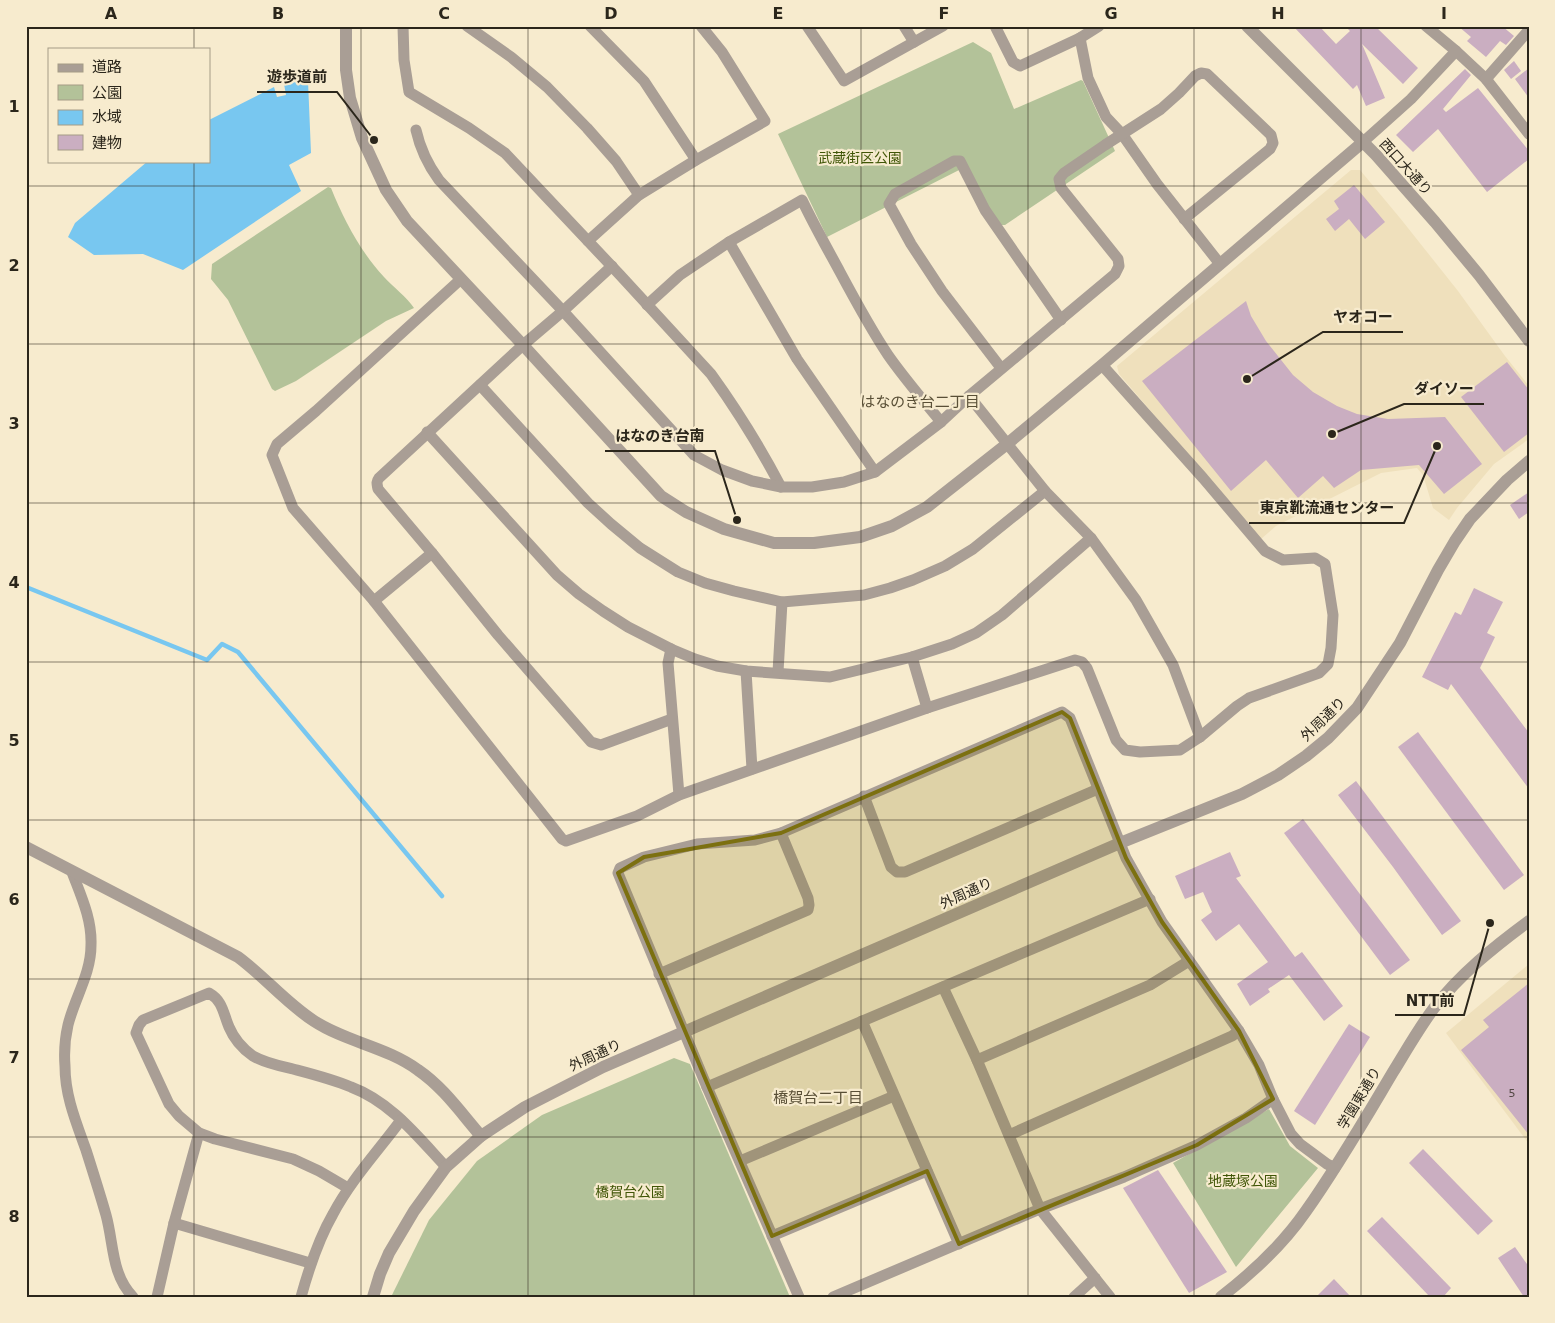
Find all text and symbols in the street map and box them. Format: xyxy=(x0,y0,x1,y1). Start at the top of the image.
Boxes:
text: A xyxy=(105,4,118,23)
text: B xyxy=(272,4,284,23)
text: C xyxy=(438,4,450,23)
text: D xyxy=(604,4,618,23)
text: E xyxy=(773,4,783,23)
text: F xyxy=(939,4,949,23)
text: G xyxy=(1104,4,1118,23)
text: H xyxy=(1271,4,1285,23)
text: I xyxy=(1441,4,1447,23)
legend xyxy=(48,48,210,162)
text: 道路 xyxy=(92,58,122,76)
callout: 遊歩道前 xyxy=(257,62,337,92)
text: 遊歩道前 xyxy=(267,68,327,86)
text: 公園 xyxy=(92,84,122,102)
text: 1 xyxy=(8,97,20,116)
text: 水域 xyxy=(92,108,122,126)
text: 建物 xyxy=(92,134,122,152)
street label: 西口大通り xyxy=(1377,136,1435,198)
park label: 武蔵街区公園 xyxy=(818,150,902,166)
text: 2 xyxy=(8,256,20,275)
callout: ヤオコー xyxy=(1323,302,1403,332)
text: ヤオコー xyxy=(1333,308,1393,326)
callout: ダイソー xyxy=(1404,374,1484,404)
text: ダイソー xyxy=(1414,380,1474,398)
district label: はなのき台二丁目 xyxy=(860,393,980,411)
text: 3 xyxy=(8,414,20,433)
callout: はなのき台南 xyxy=(605,421,715,451)
text: はなのき台南 xyxy=(615,427,705,445)
callout: 東京靴流通センター xyxy=(1249,493,1404,523)
text: 東京靴流通センター xyxy=(1259,499,1395,517)
text: 4 xyxy=(8,573,20,592)
street label: 外周通り xyxy=(1297,694,1349,744)
text: 5 xyxy=(8,731,20,750)
street label: 外周通り xyxy=(937,874,995,912)
text: 6 xyxy=(8,890,20,909)
callout: NTT前 xyxy=(1395,985,1464,1015)
text: NTT前 xyxy=(1406,992,1454,1010)
street label: 外周通り xyxy=(566,1036,624,1074)
text: 7 xyxy=(8,1048,20,1067)
street label: 学園東通り xyxy=(1334,1064,1384,1132)
house number: 5 xyxy=(1509,1087,1516,1100)
district label: 橋賀台二丁目 xyxy=(773,1089,863,1107)
park label: 地蔵塚公園 xyxy=(1208,1173,1278,1189)
park label: 橋賀台公園 xyxy=(595,1184,665,1200)
text: 8 xyxy=(8,1207,20,1226)

